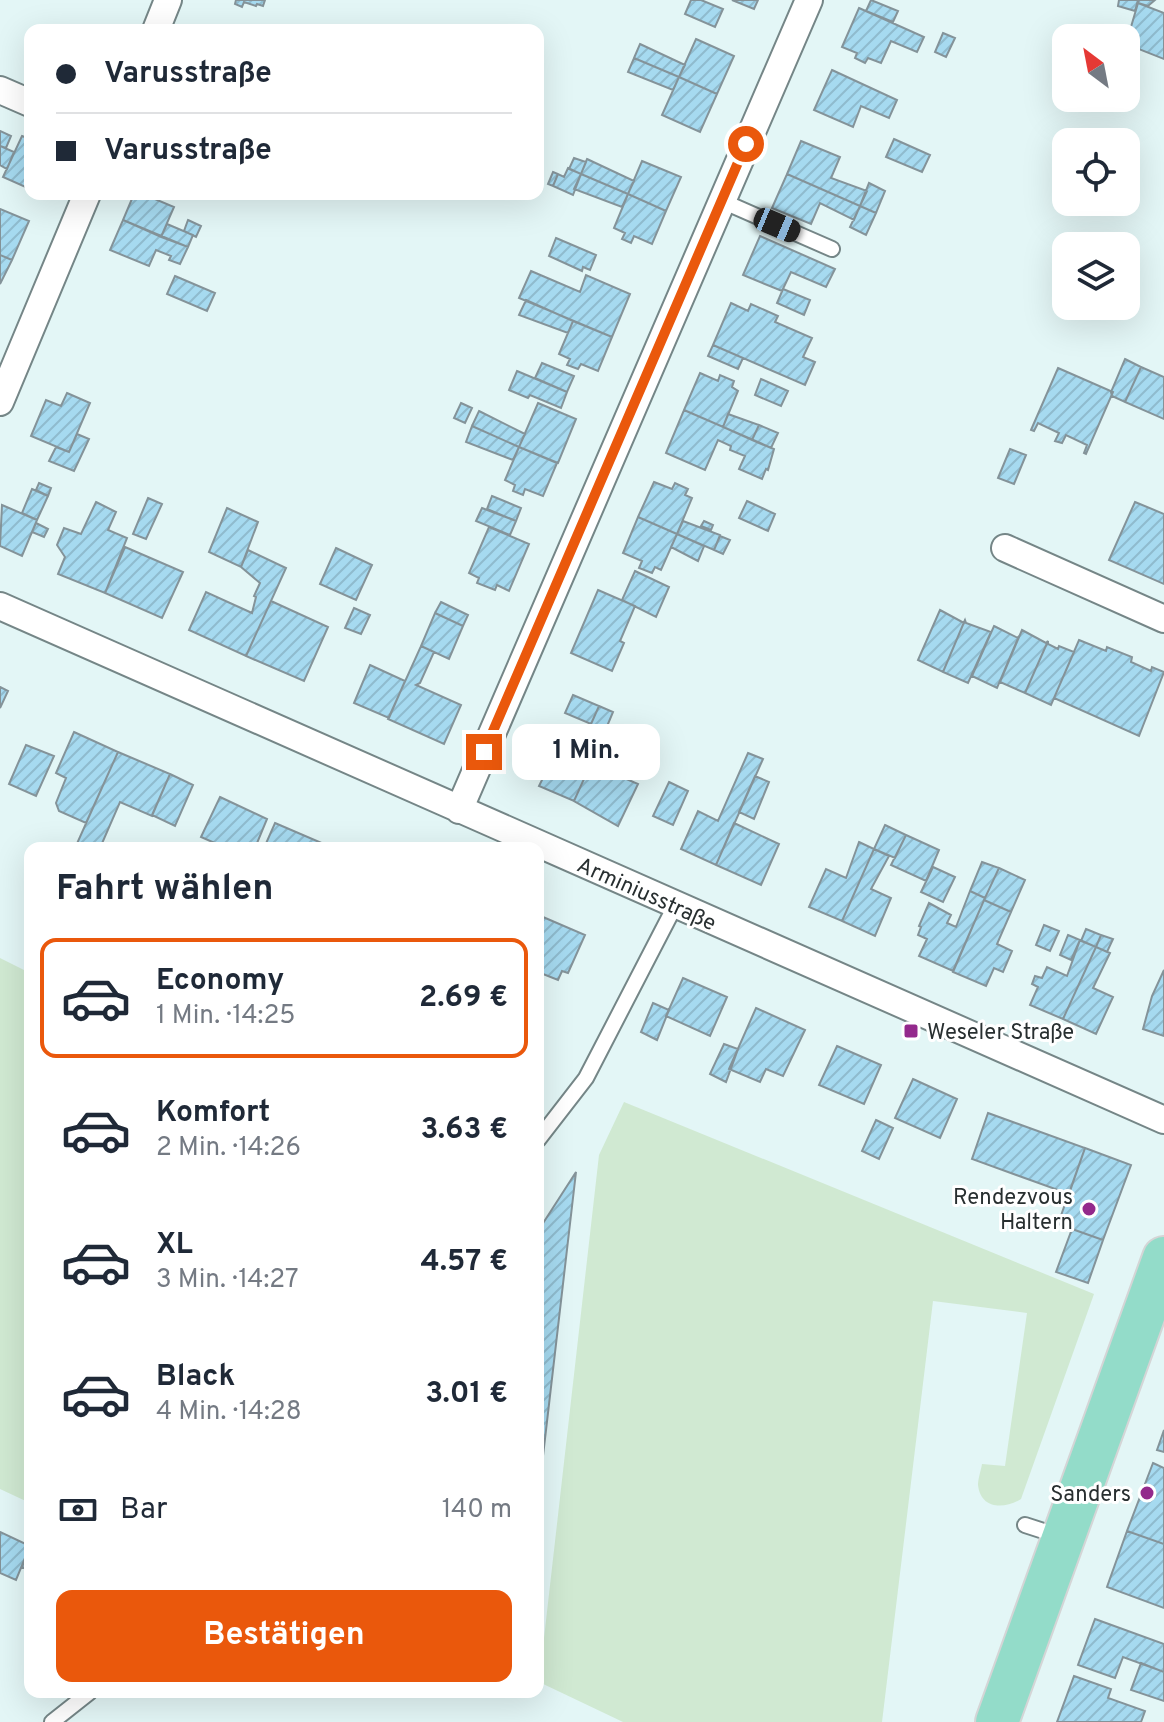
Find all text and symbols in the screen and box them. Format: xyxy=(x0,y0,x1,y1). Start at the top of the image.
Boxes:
north arrow xyxy=(1052,24,1140,112)
map controls xyxy=(1052,24,1140,320)
text: Varusstraße xyxy=(104,56,272,93)
route start xyxy=(728,126,764,162)
button: locate xyxy=(1052,128,1140,216)
text: Varusstraße xyxy=(104,133,272,170)
car xyxy=(750,205,804,245)
button: layers xyxy=(1052,232,1140,320)
callout: 1 Min. xyxy=(512,724,660,780)
route end xyxy=(466,734,502,770)
text: 1 Min. xyxy=(552,735,620,768)
street label: Arminiusstraße xyxy=(572,853,720,938)
text: Fahrt wählen xyxy=(56,867,274,913)
icon: car xyxy=(60,962,132,1034)
text: Economy xyxy=(156,963,284,1000)
text: 2.69 € xyxy=(419,980,508,1017)
text: 1 Min. · 14:25 xyxy=(156,1000,295,1033)
place label: Weseler Straße xyxy=(927,1020,1074,1047)
marker: Weseler Straße xyxy=(902,1022,920,1040)
icon: car xyxy=(60,1094,132,1166)
text: Komfort xyxy=(156,1095,270,1132)
text: 3.63 € xyxy=(420,1112,508,1149)
text: 2 Min. · 14:26 xyxy=(156,1132,301,1165)
place label: Rendezvous Haltern xyxy=(953,1185,1073,1237)
marker: Rendezvous Haltern xyxy=(1080,1200,1098,1218)
icon: car xyxy=(60,1226,132,1298)
text: XL xyxy=(156,1227,193,1264)
text: 4.57 € xyxy=(420,1244,508,1281)
text: 3 Min. · 14:27 xyxy=(156,1264,299,1297)
icon: car xyxy=(60,1358,132,1430)
text: Black xyxy=(156,1359,235,1396)
text: 3.01 € xyxy=(425,1376,508,1413)
text: 4 Min. · 14:28 xyxy=(156,1396,302,1429)
place label: Sanders xyxy=(1050,1482,1131,1509)
marker: Sanders xyxy=(1138,1484,1156,1502)
icon: cash xyxy=(56,1488,100,1532)
text: Bar xyxy=(120,1492,168,1529)
text: 140 m xyxy=(442,1494,512,1527)
button: Bestätigen xyxy=(56,1590,512,1682)

